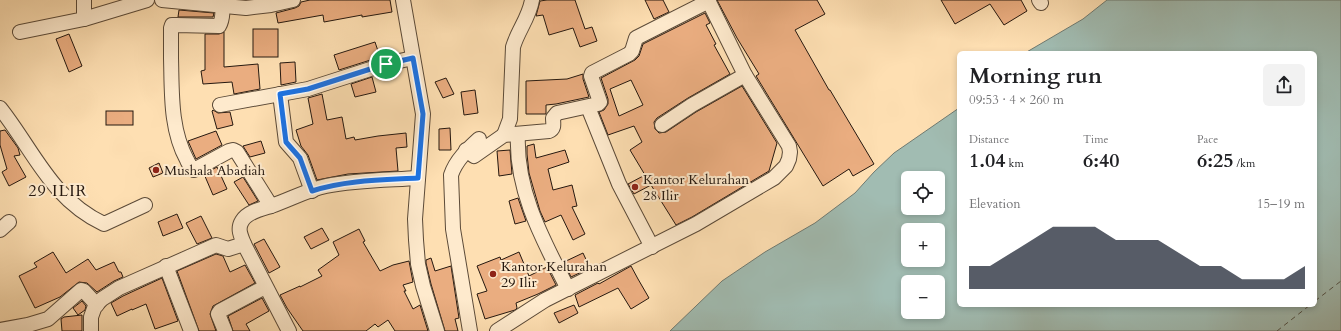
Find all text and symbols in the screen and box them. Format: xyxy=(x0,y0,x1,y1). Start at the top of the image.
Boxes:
pin xyxy=(369,47,403,81)
icon: arrive xyxy=(375,53,397,75)
text: Morning run xyxy=(969,61,1102,91)
button: share xyxy=(1263,64,1305,106)
text: 09:53 · 4 × 260 m xyxy=(969,91,1064,109)
text: Distance xyxy=(969,132,1009,147)
text: Time xyxy=(1083,132,1108,147)
text: Pace xyxy=(1197,132,1218,147)
text: 1.04 xyxy=(969,147,1006,174)
text: 6:40 xyxy=(1083,147,1120,174)
text: 6:25 xyxy=(1197,147,1234,174)
text: km xyxy=(1006,156,1024,171)
text: /km xyxy=(1234,156,1255,171)
place label: Mushala Abadiah xyxy=(164,161,266,180)
marker: Mushala Abadiah xyxy=(151,165,161,175)
place label: Kantor Kelurahan 28 Ilir xyxy=(643,170,749,205)
map controls xyxy=(901,171,945,319)
button: locate xyxy=(901,171,945,215)
district label: 29 ILIR xyxy=(28,180,88,202)
marker: Kantor Kelurahan 28 Ilir xyxy=(630,182,640,192)
text: Elevation xyxy=(969,195,1021,213)
text: 15–19 m xyxy=(1257,195,1305,213)
button: + xyxy=(901,223,945,267)
place label: Kantor Kelurahan 29 Ilir xyxy=(501,257,607,292)
marker: Kantor Kelurahan 29 Ilir xyxy=(488,269,498,279)
button: − xyxy=(901,275,945,319)

